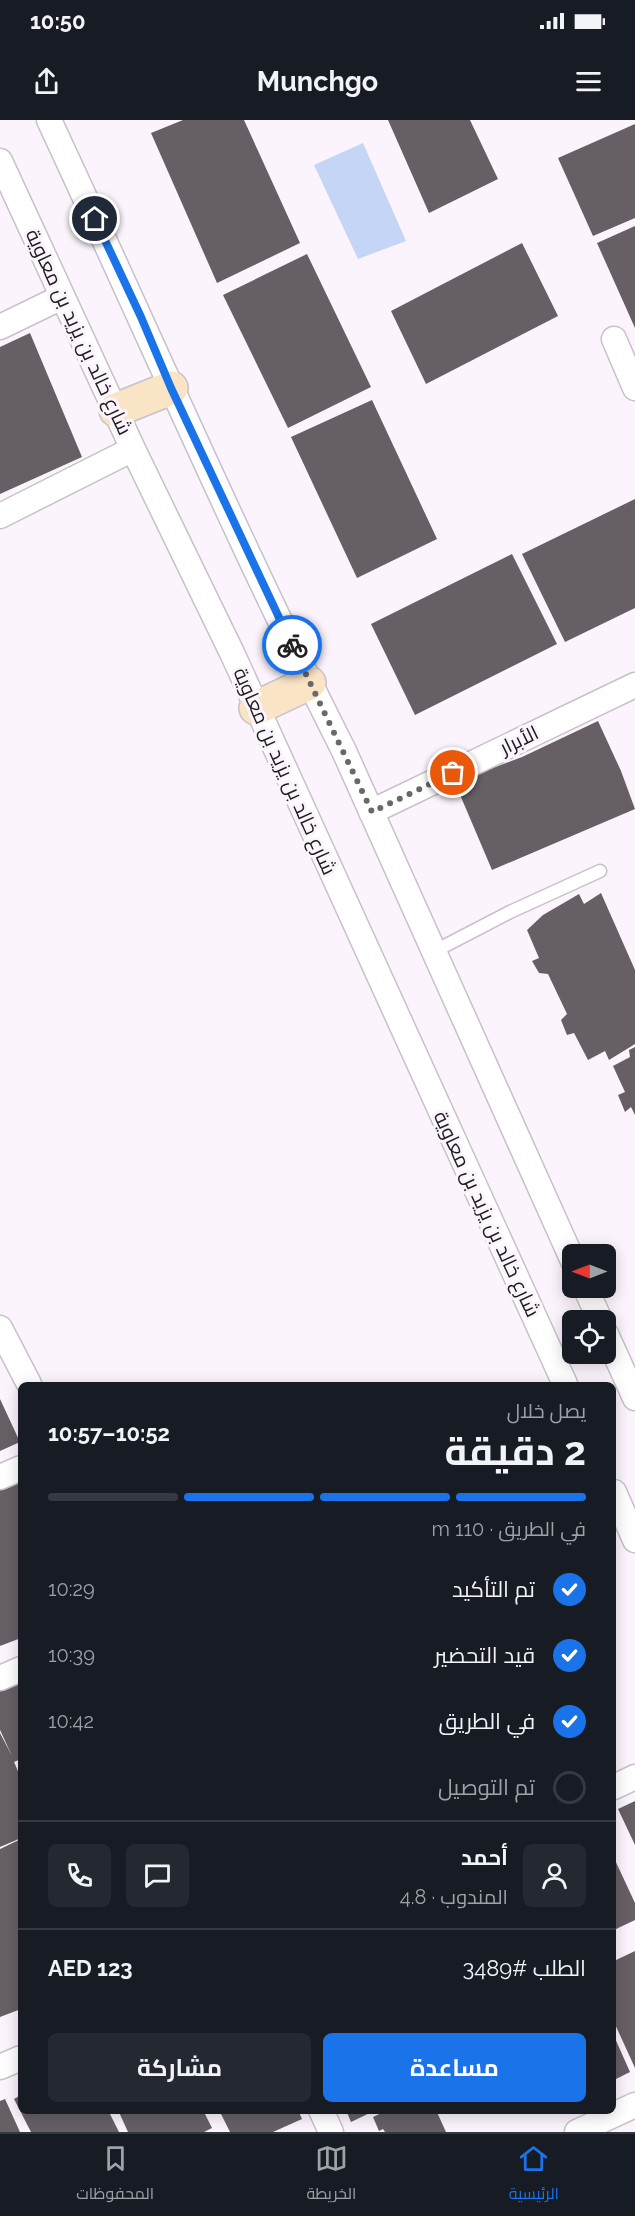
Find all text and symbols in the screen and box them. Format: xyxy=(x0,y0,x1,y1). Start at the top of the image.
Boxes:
text: 10:50 xyxy=(30,8,86,34)
icon: share xyxy=(30,65,63,98)
icon: menu xyxy=(572,65,605,98)
text: Munchgo xyxy=(257,66,378,97)
pin xyxy=(69,193,120,244)
icon: home xyxy=(78,202,111,235)
street label: شارع خالد بن يزيد بن معاوية xyxy=(19,225,137,440)
courier xyxy=(262,615,322,675)
icon: bike xyxy=(276,629,309,662)
street label: شارع خالد بن يزيد بن معاوية xyxy=(227,664,342,879)
street label: الأبرار xyxy=(495,720,542,760)
pin xyxy=(427,747,478,798)
icon: bag xyxy=(436,756,469,789)
street label: شارع خالد بن يزيد بن معاوية xyxy=(427,1107,545,1322)
north arrow xyxy=(562,1244,616,1298)
map controls xyxy=(562,1244,616,1364)
button: locate xyxy=(562,1310,616,1364)
text: يصل خلال xyxy=(507,1399,586,1423)
text: 10:52–10:57 xyxy=(48,1420,170,1446)
text: 2 دقيقة xyxy=(444,1428,586,1474)
text: في الطريق · 110 m xyxy=(432,1517,586,1541)
icon: check xyxy=(553,1573,586,1606)
text: تم التأكيد xyxy=(452,1576,535,1602)
text: 10:29 xyxy=(48,1577,95,1601)
icon: check xyxy=(553,1639,586,1672)
text: قيد التحضير xyxy=(434,1642,535,1668)
text: 10:39 xyxy=(48,1643,95,1667)
icon: check xyxy=(553,1705,586,1738)
text: في الطريق xyxy=(439,1708,535,1734)
text: 10:42 xyxy=(48,1709,94,1733)
text: تم التوصيل xyxy=(438,1774,535,1800)
button: phone xyxy=(48,1844,111,1907)
button: chat xyxy=(126,1844,189,1907)
text: أحمد xyxy=(461,1844,508,1870)
button: person xyxy=(523,1844,586,1907)
text: المندوب · 4.8 xyxy=(400,1885,508,1909)
text: AED 123 xyxy=(48,1955,133,1981)
text: الطلب #3489 xyxy=(463,1955,586,1981)
button: مشاركة xyxy=(48,2033,311,2102)
button: مساعدة xyxy=(323,2033,586,2102)
tab: المحفوظات xyxy=(76,2142,154,2208)
tab: الخريطة xyxy=(306,2142,356,2208)
tab: الرئيسية xyxy=(509,2142,559,2208)

